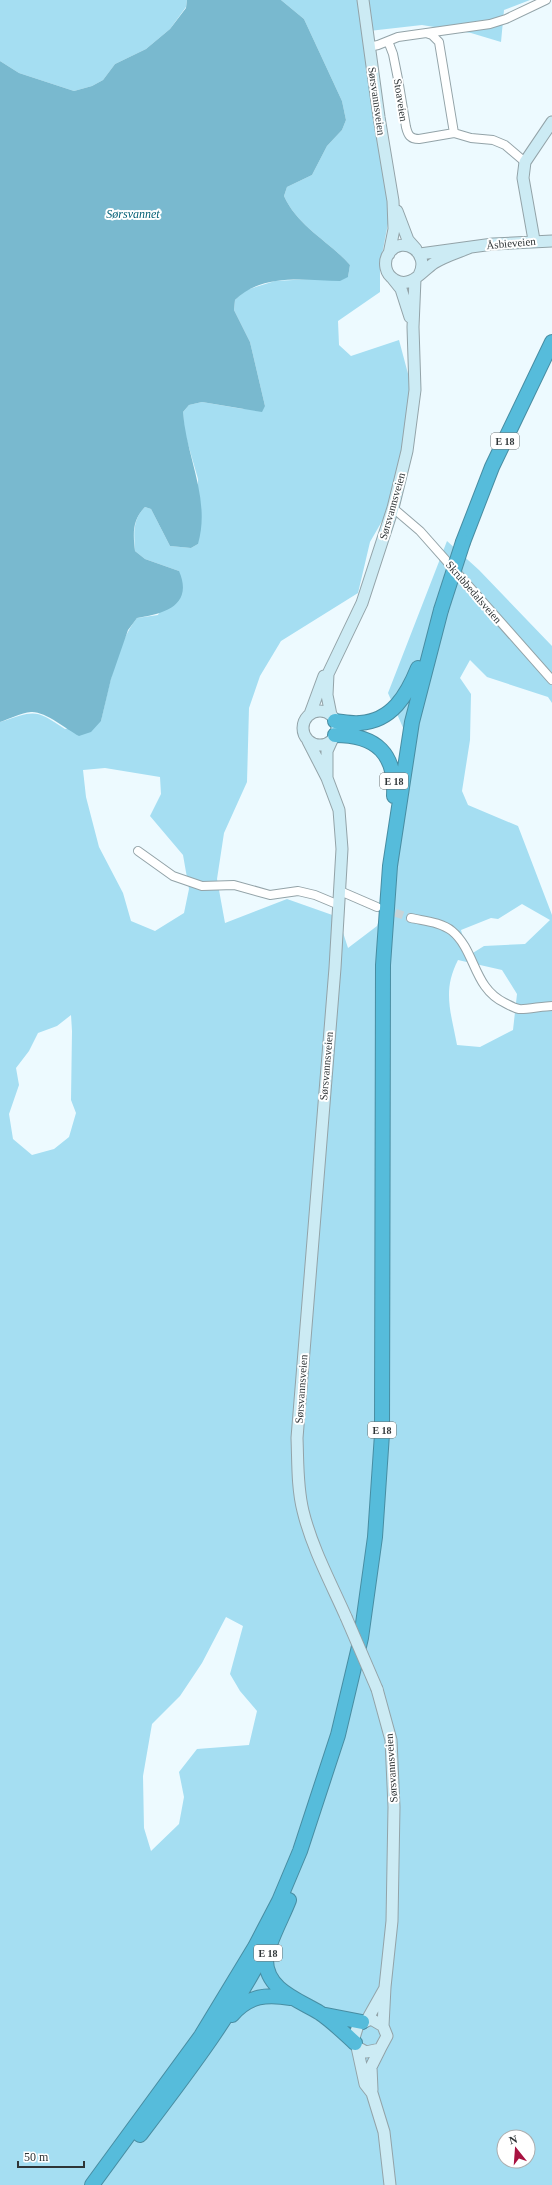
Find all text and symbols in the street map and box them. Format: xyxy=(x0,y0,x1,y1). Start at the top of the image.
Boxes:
street label: Sørsvannsveien xyxy=(366,66,388,137)
street label: Stoaveien xyxy=(392,78,410,123)
water label: Sørsvannet xyxy=(106,207,160,221)
street label: Åsbieveien xyxy=(486,235,537,251)
road number: E 18 xyxy=(491,433,519,449)
street label: Sørsvannsveien xyxy=(377,471,407,541)
street label: Skrubbedalsveien xyxy=(444,559,505,626)
road number: E 18 xyxy=(380,773,408,789)
street label: Sørsvannsveien xyxy=(317,1031,335,1101)
street label: Sørsvannsveien xyxy=(293,1354,309,1424)
road number: E 18 xyxy=(368,1422,396,1438)
street label: Sørsvannsveien xyxy=(383,1733,399,1803)
road number: E 18 xyxy=(254,1945,282,1961)
north arrow xyxy=(496,2129,536,2169)
text: N xyxy=(508,2133,519,2146)
scale bar xyxy=(18,2143,84,2169)
text: 50 m xyxy=(24,2150,49,2164)

